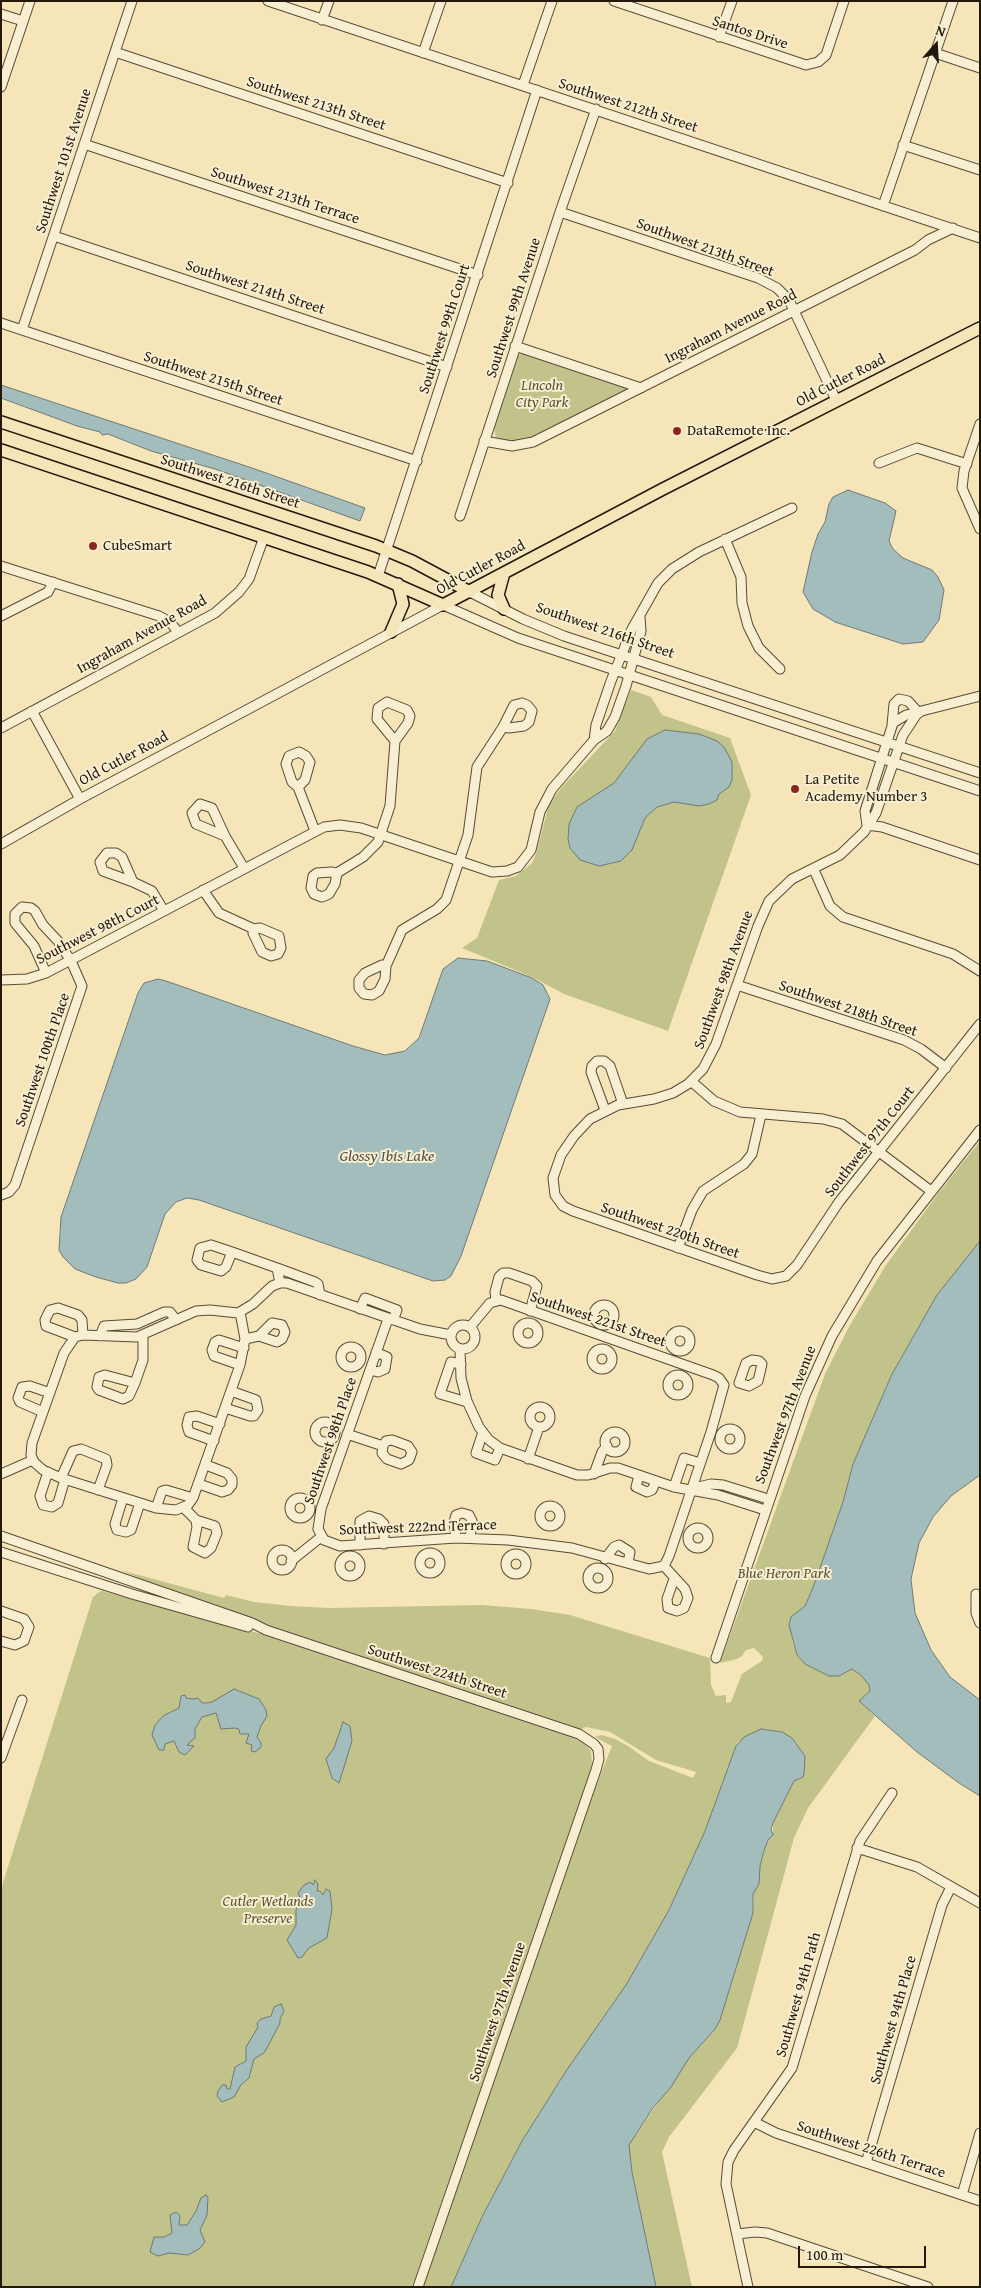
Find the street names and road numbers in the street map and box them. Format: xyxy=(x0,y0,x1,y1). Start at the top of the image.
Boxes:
street label: Santos Drive xyxy=(710,12,790,54)
street label: Southwest 213th Street xyxy=(244,73,388,135)
street label: Southwest 212th Street xyxy=(556,75,700,137)
street label: Southwest 101st Avenue xyxy=(32,86,96,236)
street label: Southwest 213th Terrace xyxy=(208,163,362,229)
street label: Southwest 213th Street xyxy=(634,215,776,281)
street label: Southwest 99th Avenue xyxy=(483,236,545,380)
street label: Southwest 214th Street xyxy=(183,257,327,319)
street label: Southwest 99th Court xyxy=(415,262,475,396)
street label: Ingraham Avenue Road xyxy=(662,286,800,368)
street label: Southwest 215th Street xyxy=(141,348,285,410)
street label: Old Cutler Road xyxy=(793,351,889,411)
street label: Southwest 216th Street xyxy=(158,451,302,513)
street label: Old Cutler Road xyxy=(433,537,529,599)
street label: Ingraham Avenue Road xyxy=(74,592,210,678)
street label: Southwest 216th Street xyxy=(533,599,677,663)
street label: Old Cutler Road xyxy=(76,728,172,790)
street label: Southwest 98th Court xyxy=(33,891,163,969)
street label: Southwest 98th Avenue xyxy=(691,908,757,1052)
street label: Southwest 218th Street xyxy=(776,977,920,1041)
street label: Southwest 100th Place xyxy=(12,991,74,1129)
street label: Southwest 97th Court xyxy=(821,1083,919,1201)
street label: Southwest 220th Street xyxy=(598,1199,742,1263)
street label: Southwest 221st Street xyxy=(528,1288,668,1352)
street label: Southwest 97th Avenue xyxy=(751,1343,821,1487)
street label: Southwest 98th Place xyxy=(301,1375,361,1507)
street label: Southwest 222nd Terrace xyxy=(339,1516,497,1540)
street label: Southwest 224th Street xyxy=(365,1641,509,1703)
street label: Southwest 94th Path xyxy=(773,1930,825,2060)
street label: Southwest 97th Avenue xyxy=(466,1940,530,2084)
street label: Southwest 94th Place xyxy=(867,1953,921,2087)
street label: Southwest 226th Terrace xyxy=(794,2117,948,2183)

